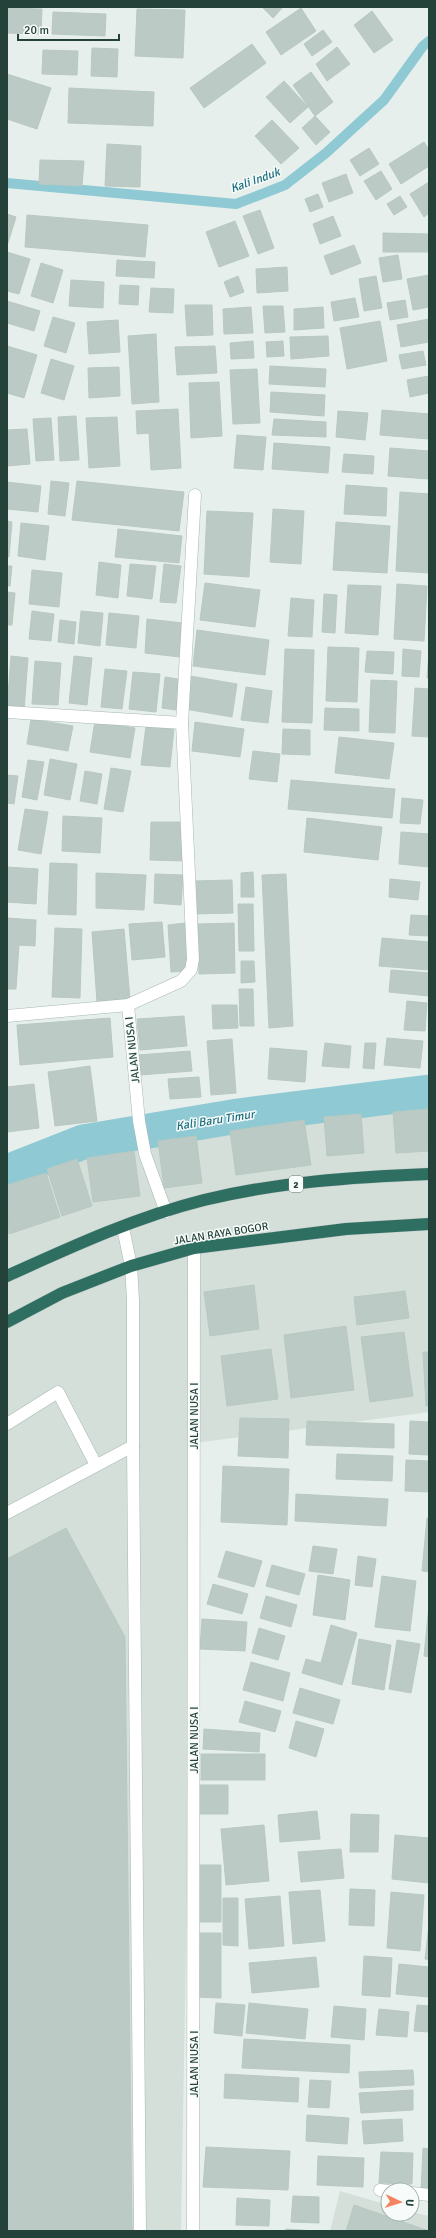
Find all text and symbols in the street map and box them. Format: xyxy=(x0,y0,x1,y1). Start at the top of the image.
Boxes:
scale bar xyxy=(18,16,119,42)
text: 20 m xyxy=(24,23,49,38)
water label: Kali Induk xyxy=(228,164,283,196)
street label: JALAN NUSA I xyxy=(123,1016,142,1084)
water label: Kali Baru Timur xyxy=(175,1107,257,1134)
road number: 2 xyxy=(289,1176,303,1192)
street label: JALAN RAYA BOGOR xyxy=(173,1220,270,1247)
street label: JALAN NUSA I xyxy=(188,1382,201,1450)
street label: JALAN NUSA I xyxy=(188,1706,201,1774)
street label: JALAN NUSA I xyxy=(188,2030,201,2098)
north arrow xyxy=(380,2182,420,2222)
text: U xyxy=(403,2199,416,2207)

